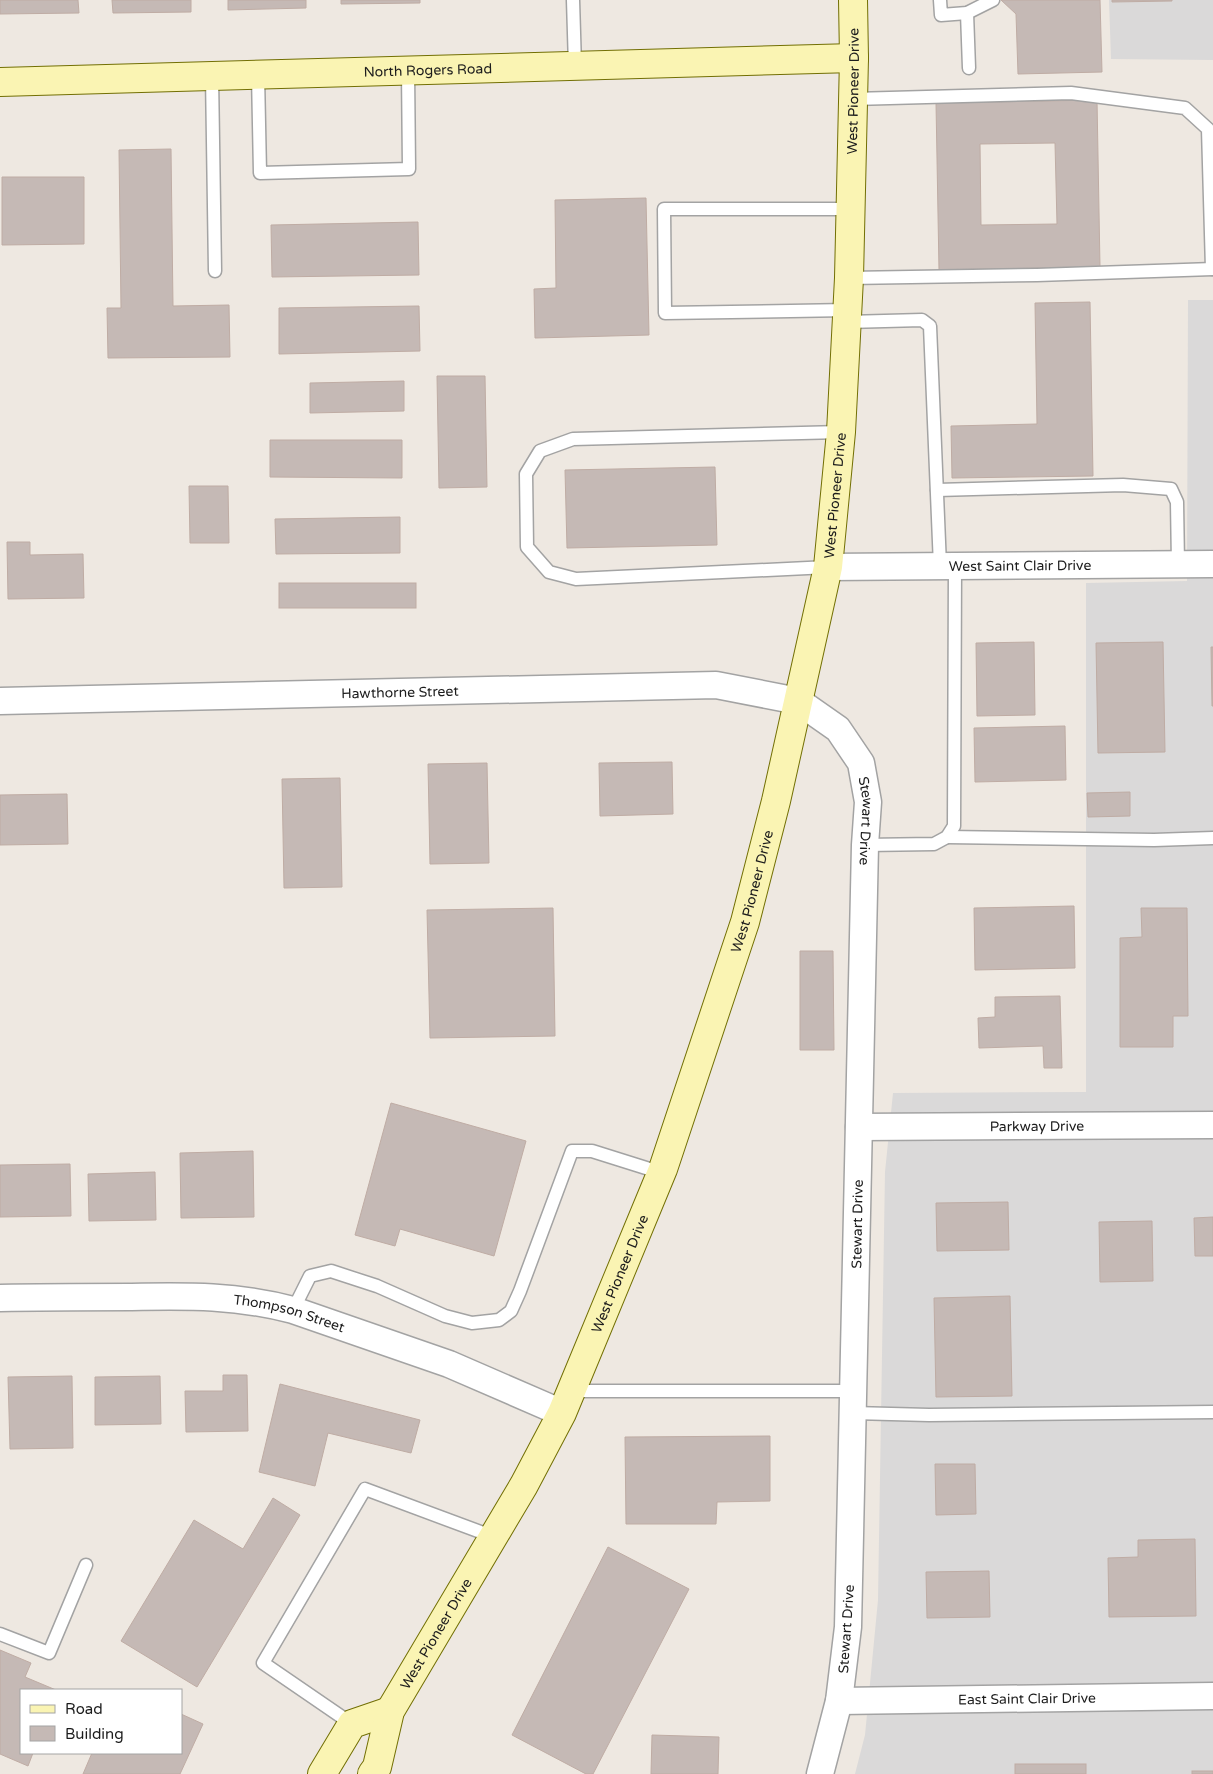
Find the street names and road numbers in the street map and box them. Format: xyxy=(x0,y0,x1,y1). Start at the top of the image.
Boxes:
street label: West Pioneer Drive xyxy=(844,28,863,154)
street label: North Rogers Road xyxy=(363,60,492,81)
street label: West Pioneer Drive xyxy=(821,432,850,559)
street label: West Saint Clair Drive xyxy=(949,557,1091,575)
street label: Hawthorne Street xyxy=(341,683,460,702)
street label: Stewart Drive xyxy=(855,775,876,866)
street label: West Pioneer Drive xyxy=(727,828,777,955)
street label: Parkway Drive xyxy=(990,1118,1084,1135)
street label: Stewart Drive xyxy=(848,1179,867,1269)
street label: West Pioneer Drive xyxy=(588,1212,652,1336)
street label: Thompson Street xyxy=(233,1291,347,1336)
street label: West Pioneer Drive xyxy=(397,1575,476,1693)
street label: Stewart Drive xyxy=(835,1584,858,1674)
street label: East Saint Clair Drive xyxy=(958,1690,1096,1708)

